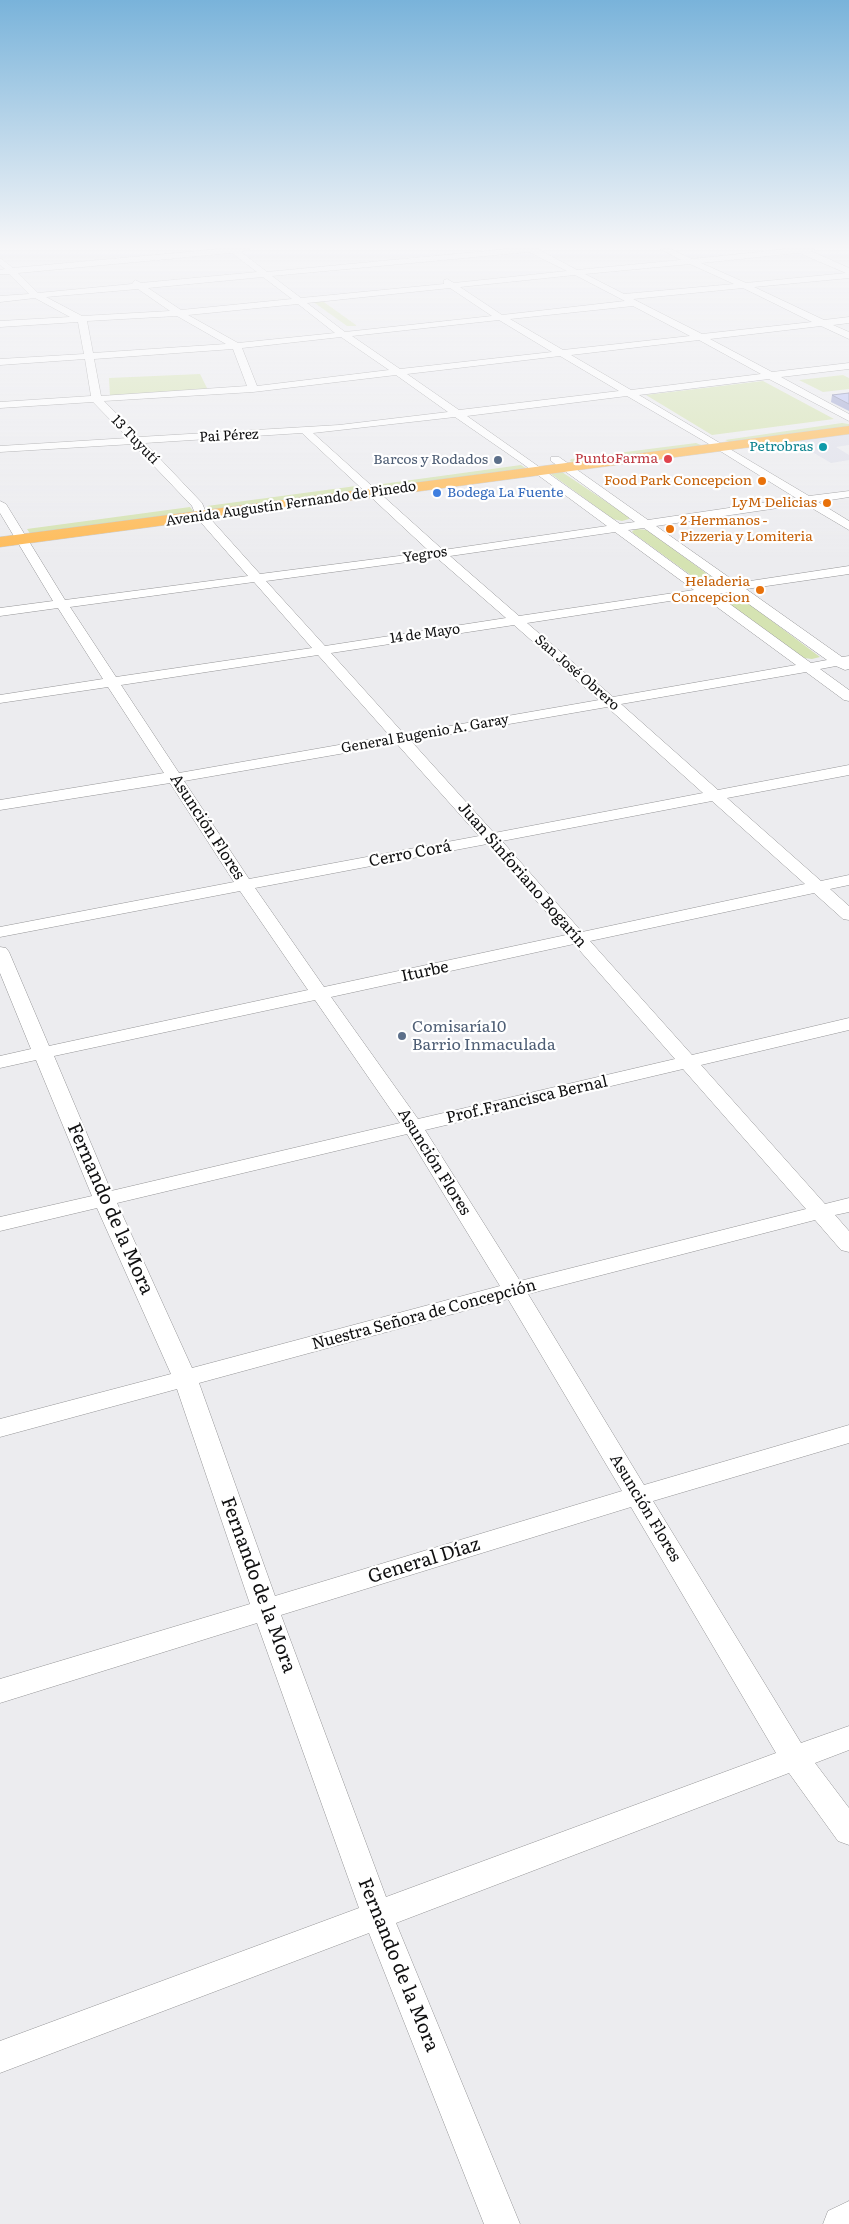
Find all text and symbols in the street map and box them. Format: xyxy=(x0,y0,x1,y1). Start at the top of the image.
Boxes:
street label: 13 Tuyutí xyxy=(108,412,162,468)
street label: Pai Pérez xyxy=(199,426,259,446)
place label: Petrobras xyxy=(749,439,813,455)
marker: Petrobras xyxy=(817,441,829,453)
place label: PuntoFarma xyxy=(575,451,658,467)
place label: Barcos y Rodados xyxy=(373,452,488,468)
marker: PuntoFarma xyxy=(662,453,674,465)
marker: Barcos y Rodados xyxy=(492,454,504,466)
place label: Food Park Concepcion xyxy=(604,473,752,489)
marker: Food Park Concepcion xyxy=(756,475,768,487)
street label: Avenida Augustín Fernando de Pinedo xyxy=(165,478,417,530)
place label: Bodega La Fuente xyxy=(447,485,563,501)
marker: Bodega La Fuente xyxy=(431,487,443,499)
place label: LyM Delicias xyxy=(732,495,817,511)
marker: LyM Delicias xyxy=(821,497,833,509)
place label: 2 Hermanos - Pizzeria y Lomiteria xyxy=(680,513,813,546)
marker: 2 Hermanos - Pizzeria y Lomiteria xyxy=(664,523,676,535)
street label: Yegros xyxy=(402,544,448,566)
place label: Heladeria Concepcion xyxy=(671,574,750,606)
marker: Heladeria Concepcion xyxy=(754,584,766,596)
street label: 14 de Mayo xyxy=(389,621,461,647)
street label: San José Obrero xyxy=(531,632,623,714)
street label: General Eugenio A. Garay xyxy=(340,711,510,757)
street label: Asunción Flores xyxy=(166,770,248,884)
street label: Juan Sinforiano Bogarín xyxy=(454,798,590,952)
street label: Cerro Corá xyxy=(367,837,453,871)
street label: Iturbe xyxy=(400,958,450,986)
place label: Comisaría10 Barrio Inmaculada xyxy=(412,1017,556,1055)
marker: Comisaría10 Barrio Inmaculada xyxy=(396,1030,408,1042)
street label: Prof.Francisca Bernal xyxy=(444,1072,610,1128)
street label: Asunción Flores xyxy=(393,1105,475,1219)
street label: Fernando de la Mora xyxy=(62,1120,158,1298)
street label: Nuestra Señora de Concepción xyxy=(310,1276,538,1354)
street label: Asunción Flores xyxy=(605,1451,685,1565)
street label: Fernando de la Mora xyxy=(216,1494,300,1676)
street label: General Díaz xyxy=(365,1533,483,1589)
street label: Fernando de la Mora xyxy=(353,1875,443,2055)

